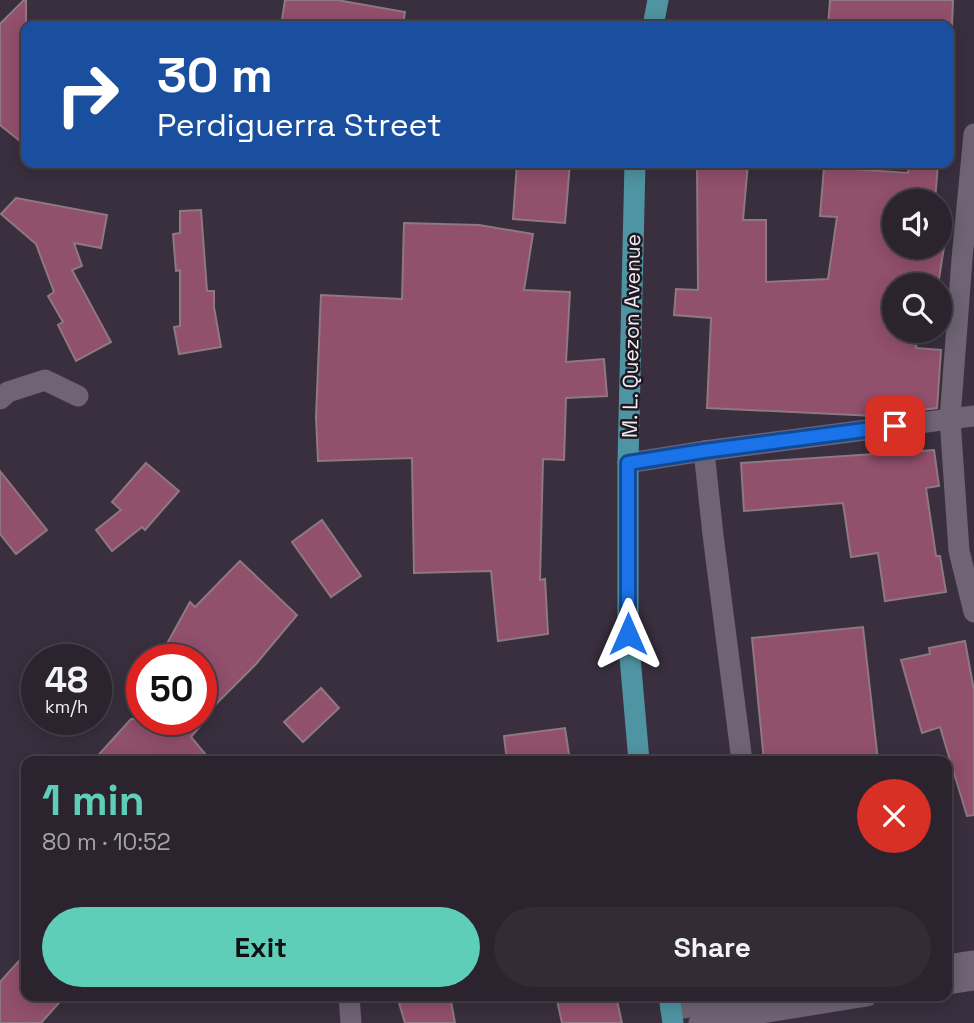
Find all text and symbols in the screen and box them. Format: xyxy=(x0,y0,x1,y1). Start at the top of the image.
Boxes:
text: 30 m xyxy=(157,44,273,106)
icon: right xyxy=(42,49,133,140)
text: Perdiguerra Street xyxy=(157,105,442,145)
map controls xyxy=(882,189,952,343)
button: sound xyxy=(882,189,952,259)
street label: M. L. Quezon Avenue xyxy=(616,234,646,438)
button: search xyxy=(882,273,952,343)
pin xyxy=(865,396,925,456)
icon: arrive xyxy=(876,407,914,445)
position arrow xyxy=(591,597,665,671)
speed limit sign: 50 xyxy=(126,644,217,735)
text: 48 xyxy=(45,658,88,702)
text: km/h xyxy=(45,695,88,718)
text: 1 min xyxy=(42,774,145,827)
button: close xyxy=(857,779,931,853)
text: 80 m · 10:52 xyxy=(42,827,171,857)
button: Exit xyxy=(42,907,480,987)
button: Share xyxy=(494,907,931,987)

